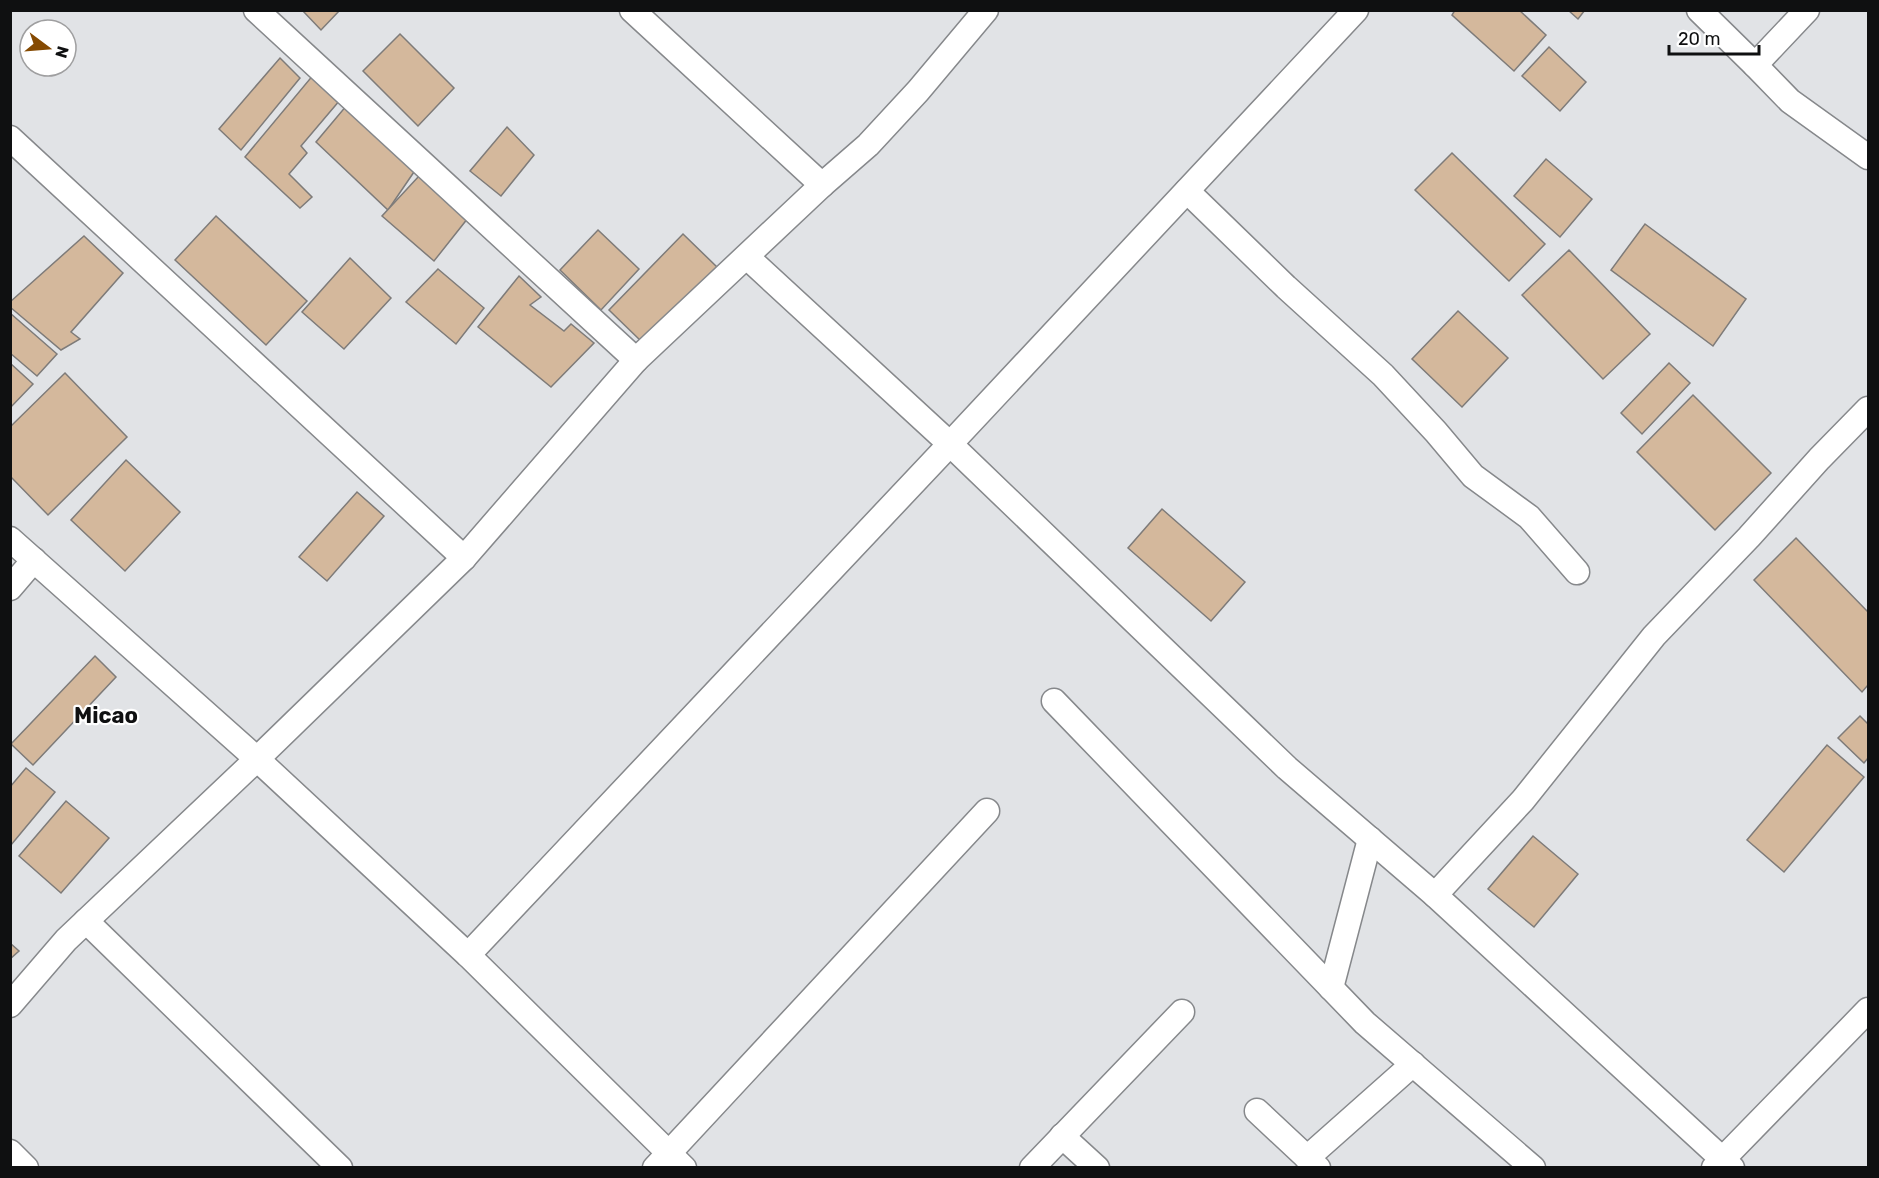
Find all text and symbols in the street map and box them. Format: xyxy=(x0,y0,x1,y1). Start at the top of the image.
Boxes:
north arrow xyxy=(18,18,78,78)
scale bar xyxy=(1669,18,1759,56)
text: 20 m xyxy=(1678,28,1720,50)
text: N xyxy=(51,44,73,60)
district label: Micao xyxy=(74,702,138,729)

